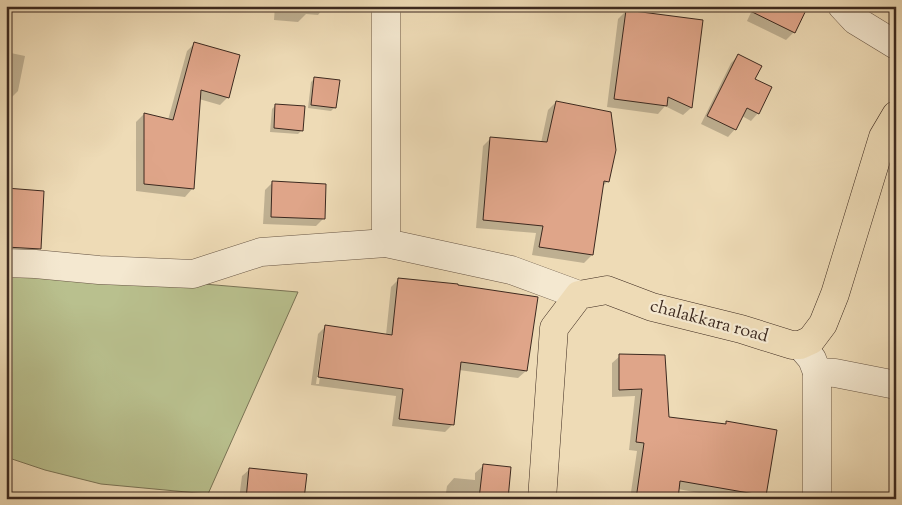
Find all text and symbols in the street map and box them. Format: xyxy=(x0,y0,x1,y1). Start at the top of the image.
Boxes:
street label: chalakkara road xyxy=(647,294,771,350)

